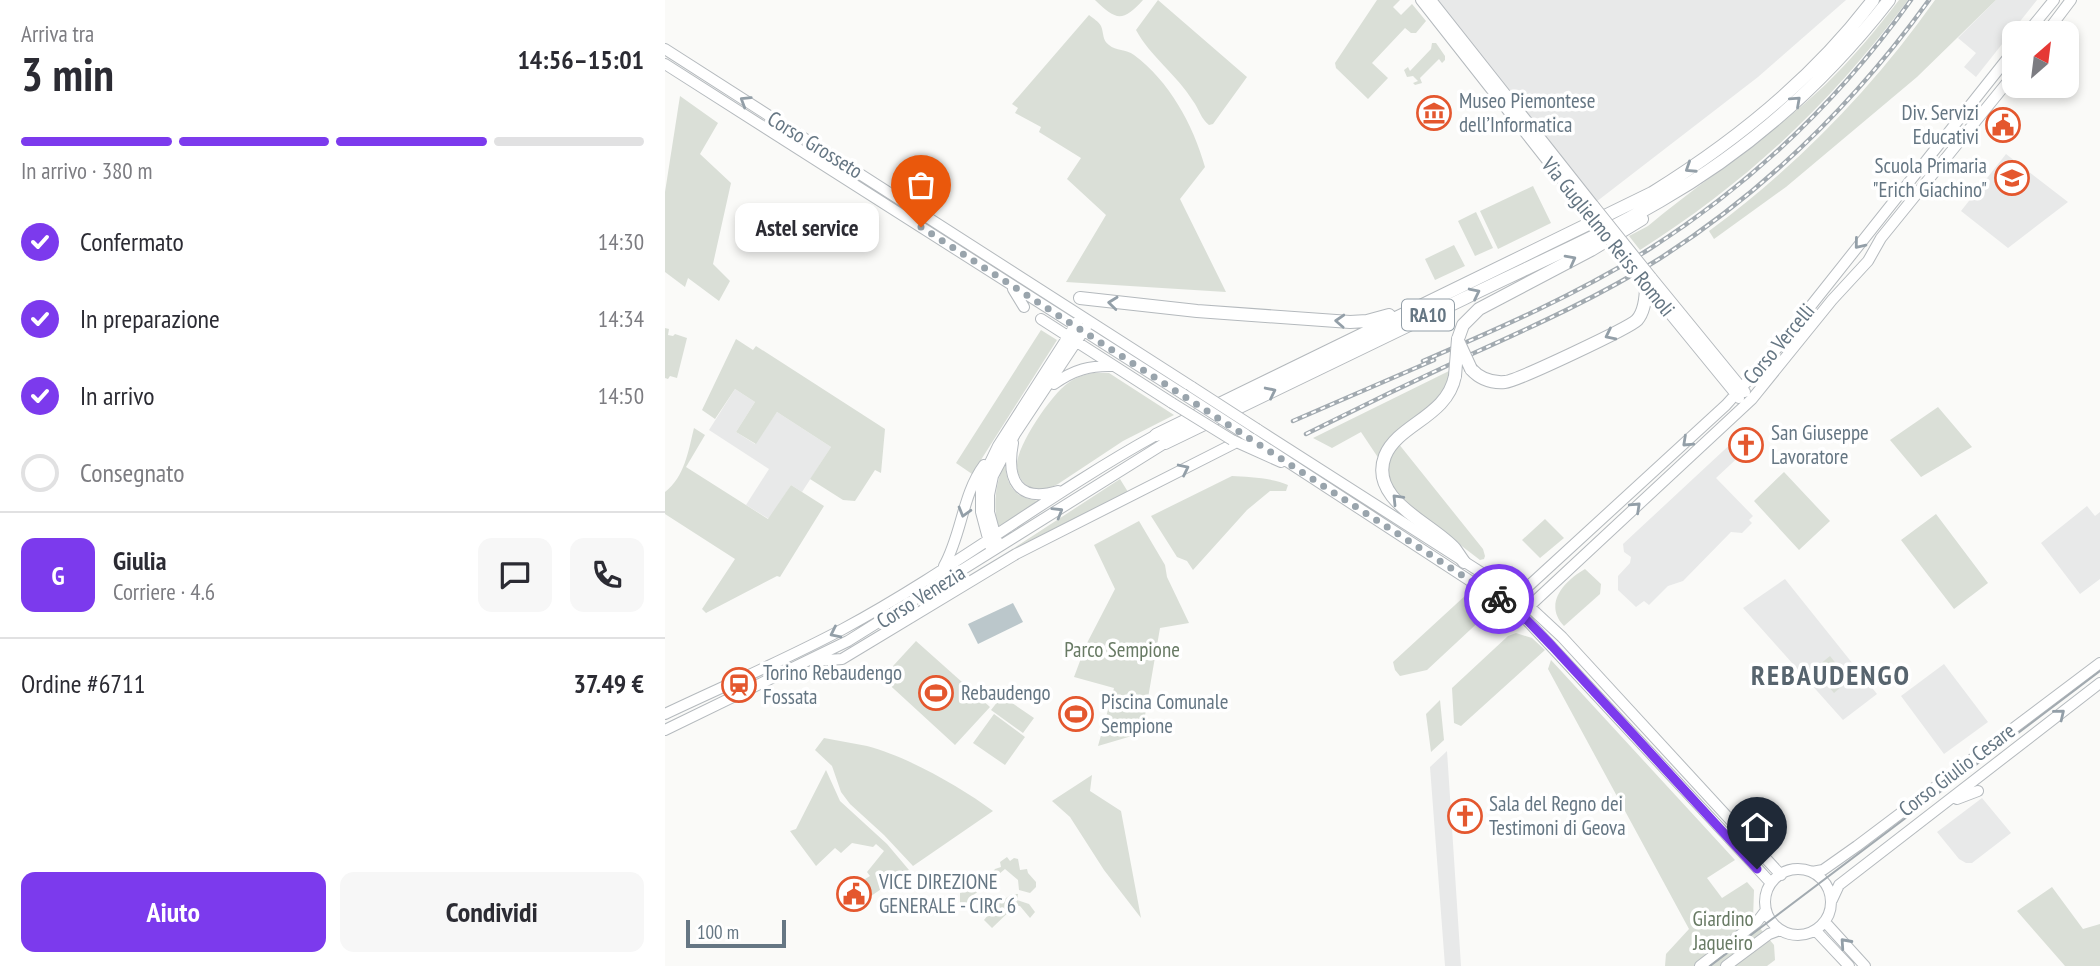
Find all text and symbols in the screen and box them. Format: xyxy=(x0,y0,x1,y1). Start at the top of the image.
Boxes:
text: Arriva tra xyxy=(21,19,94,48)
north arrow xyxy=(2002,21,2079,98)
map controls xyxy=(2002,21,2079,98)
text: 14:56–15:01 xyxy=(517,43,644,76)
text: 3 min xyxy=(21,44,114,104)
place label: Museo Piemontese dell’Informatica xyxy=(1459,87,1595,138)
museum icon: Museo Piemontese dell’Informatica xyxy=(1415,94,1453,132)
one-way arrow xyxy=(740,96,753,109)
one-way arrow xyxy=(1788,97,1801,109)
place label: Div. Servizi Educativi xyxy=(1901,99,1979,150)
street label: Corso Grosseto xyxy=(763,105,868,184)
public building icon: Div. Servizi Educativi xyxy=(1984,106,2022,144)
street label: Via Guglielmo Reiss Romoli xyxy=(1535,151,1681,322)
place label: Scuola Primaria "Erich Giachino" xyxy=(1873,152,1987,203)
pin xyxy=(891,155,951,227)
text: In arrivo · 380 m xyxy=(21,156,153,185)
school or university icon: Scuola Primaria "Erich Giachino" xyxy=(1993,159,2031,197)
one-way arrow xyxy=(1685,160,1698,172)
icon: bag xyxy=(902,166,940,204)
callout: Astel service xyxy=(735,202,879,252)
text: Astel service xyxy=(756,213,859,242)
icon: check xyxy=(21,223,59,261)
text: Confermato xyxy=(80,225,184,258)
text: 14:30 xyxy=(598,227,644,256)
one-way arrow xyxy=(1855,236,1867,249)
one-way arrow xyxy=(1564,255,1576,269)
one-way arrow xyxy=(1468,287,1480,301)
one-way arrow xyxy=(1107,296,1118,311)
street label: Corso Vercelli xyxy=(1737,298,1820,390)
icon: check xyxy=(21,300,59,338)
road number: RA10 xyxy=(1402,300,1454,330)
text: In preparazione xyxy=(80,302,220,335)
text: 14:34 xyxy=(598,304,644,333)
one-way arrow xyxy=(1334,314,1345,329)
one-way arrow xyxy=(1605,327,1618,341)
icon: check xyxy=(21,377,59,415)
text: In arrivo xyxy=(80,379,155,412)
text: 14:50 xyxy=(598,381,644,410)
one-way arrow xyxy=(1264,387,1276,401)
place label: San Giuseppe Lavoratore xyxy=(1771,419,1869,470)
church icon: San Giuseppe Lavoratore xyxy=(1727,426,1765,464)
one-way arrow xyxy=(1682,434,1695,447)
text: Consegnato xyxy=(80,456,184,489)
one-way arrow xyxy=(1177,464,1189,478)
one-way arrow xyxy=(1392,495,1405,508)
one-way arrow xyxy=(1628,503,1641,515)
one-way arrow xyxy=(957,506,972,518)
one-way arrow xyxy=(1051,507,1064,520)
button: chat xyxy=(478,538,552,612)
button: phone xyxy=(570,538,644,612)
text: Giulia xyxy=(113,544,166,577)
text: G xyxy=(51,559,65,592)
street label: Corso Venezia xyxy=(871,559,970,634)
courier xyxy=(1464,564,1534,634)
text: Corriere · 4.6 xyxy=(113,577,215,606)
icon: bike xyxy=(1480,580,1518,618)
one-way arrow xyxy=(830,624,842,638)
park label: Parco Sempione xyxy=(1064,636,1180,663)
district label: REBAUDENGO xyxy=(1751,656,1911,693)
place label: Torino Rebaudengo Fossata xyxy=(763,659,902,710)
station icon: Torino Rebaudengo Fossata xyxy=(720,666,758,704)
text: Ordine #6711 xyxy=(21,667,145,700)
text: 37.49 € xyxy=(574,667,644,700)
sports icon: Rebaudengo xyxy=(917,674,955,712)
place label: Rebaudengo xyxy=(961,679,1051,706)
place label: Piscina Comunale Sempione xyxy=(1101,688,1228,739)
sports icon: Piscina Comunale Sempione xyxy=(1057,695,1095,733)
one-way arrow xyxy=(2052,710,2065,722)
street label: Corso Giulio Cesare xyxy=(1893,717,2020,822)
place label: Sala del Regno dei Testimoni di Geova xyxy=(1489,790,1626,841)
church icon: Sala del Regno dei Testimoni di Geova xyxy=(1446,797,1484,835)
pin xyxy=(1727,797,1787,869)
icon: home xyxy=(1738,808,1776,846)
place label: VICE DIREZIONE GENERALE - CIRC 6 xyxy=(878,868,1016,919)
button: Aiuto xyxy=(21,872,326,952)
button: Condividi xyxy=(340,872,644,952)
public building icon: VICE DIREZIONE GENERALE - CIRC 6 xyxy=(835,875,873,913)
park label: Giardino Jaqueiro xyxy=(1692,905,1753,956)
scale bar xyxy=(686,917,786,949)
text: 100 m xyxy=(697,920,739,944)
one-way arrow xyxy=(1841,939,1853,952)

